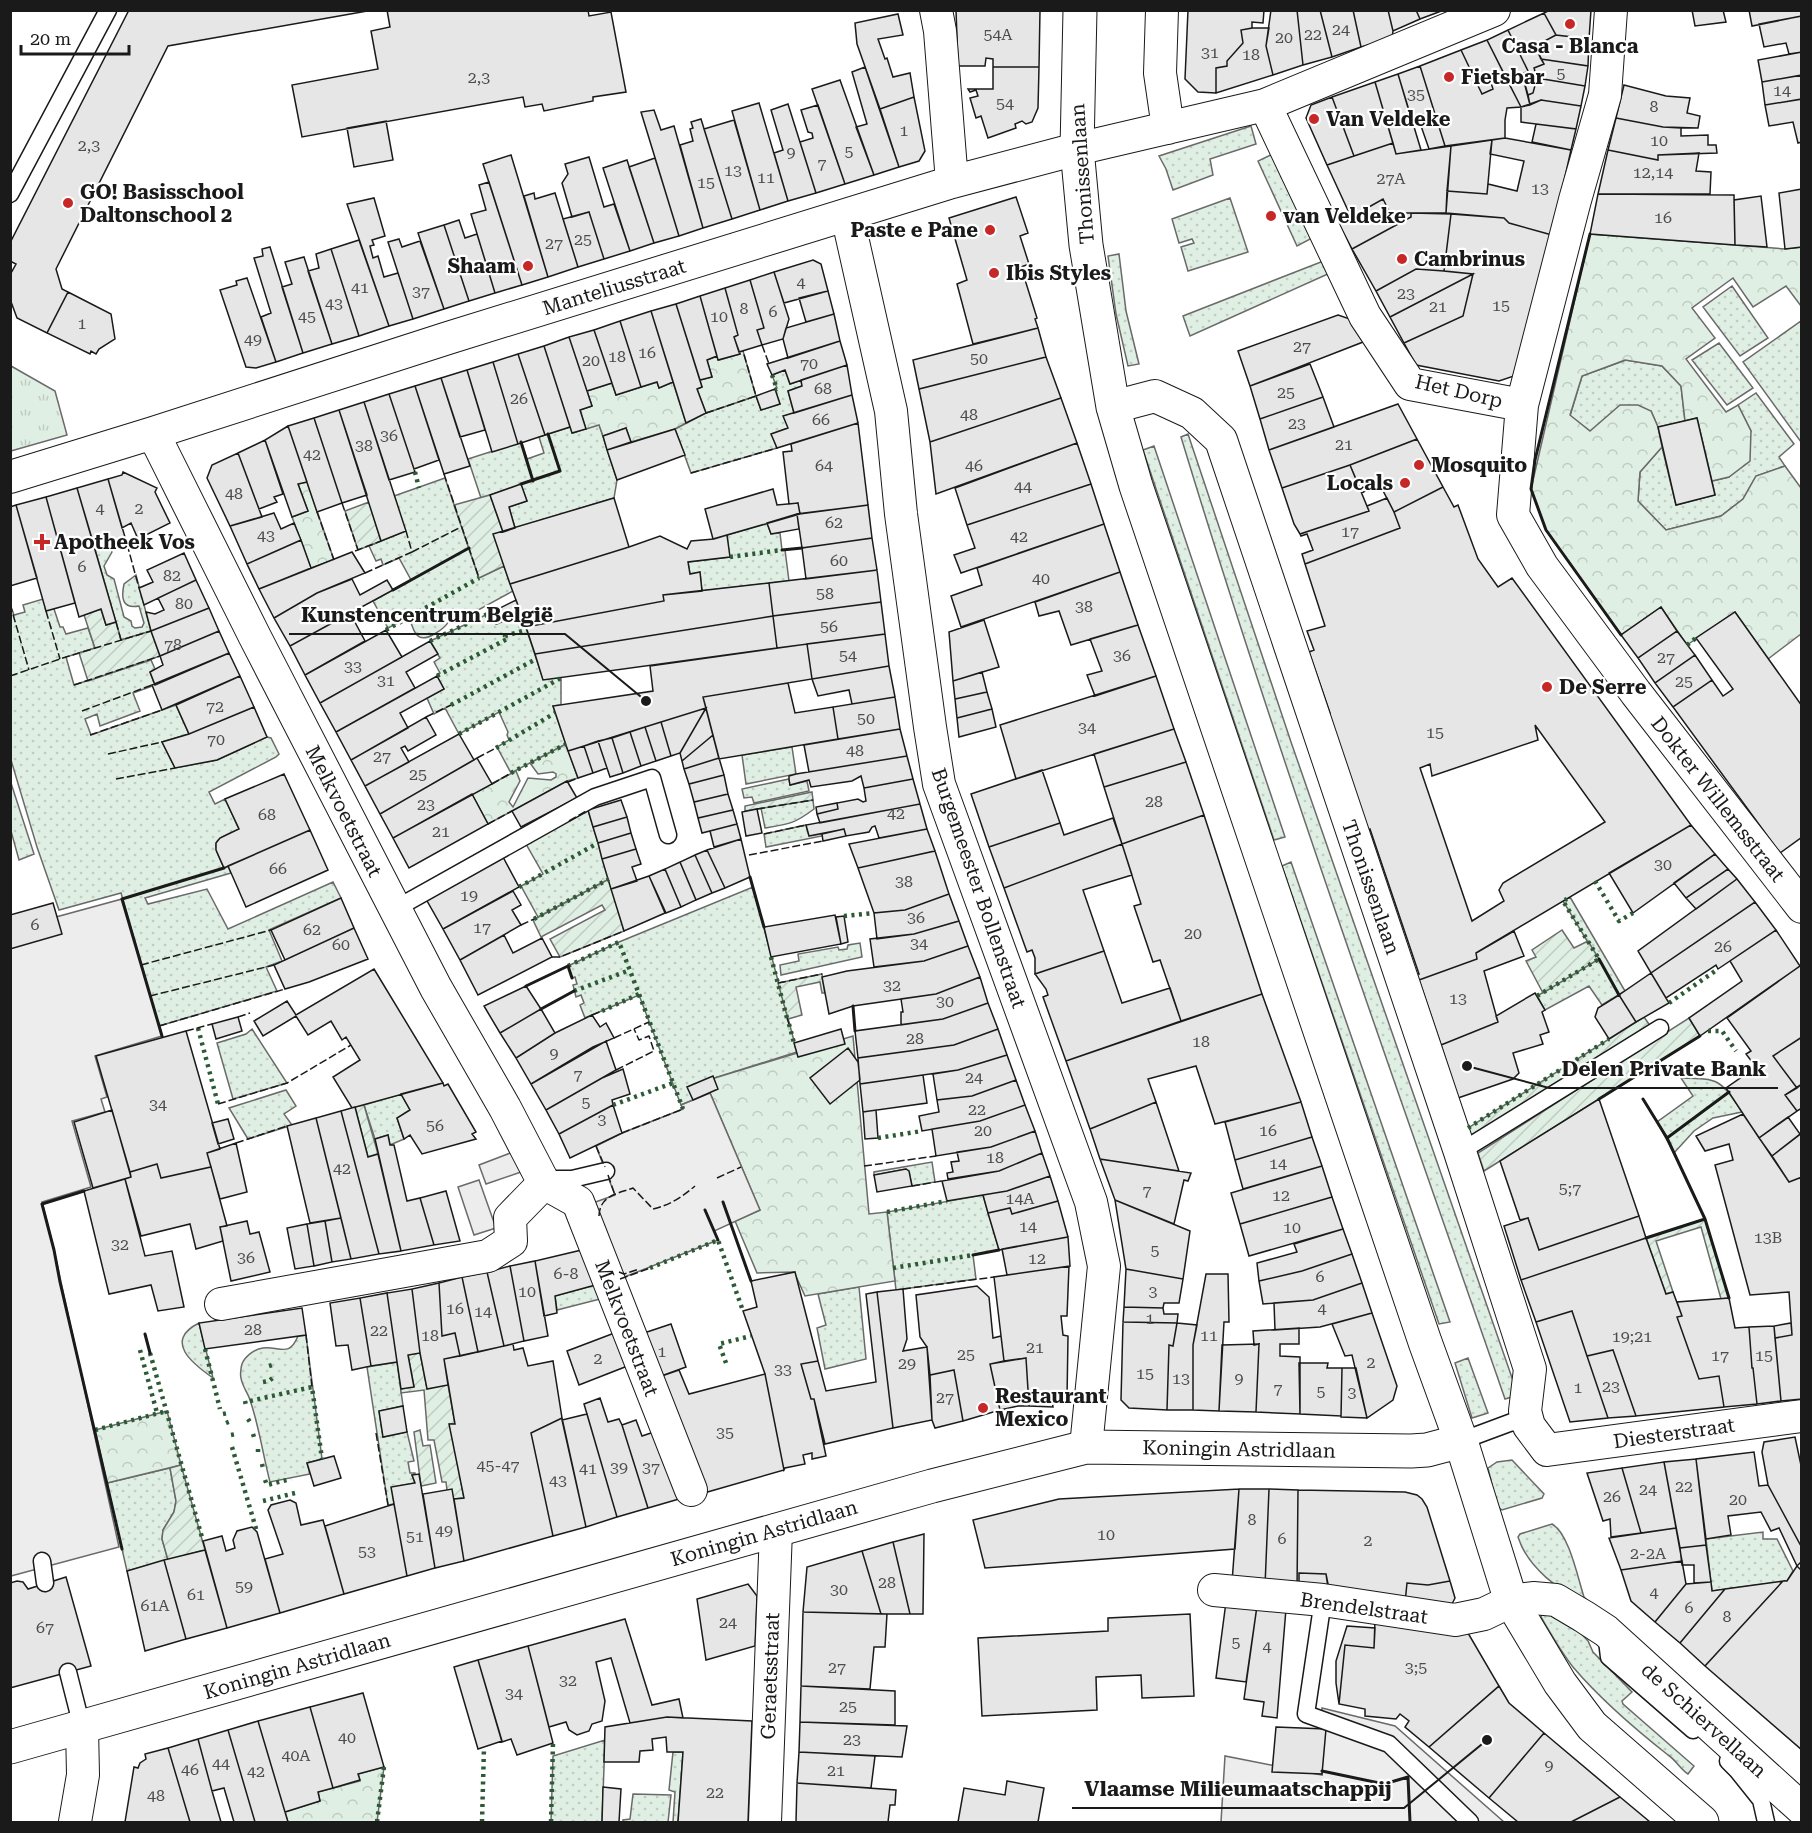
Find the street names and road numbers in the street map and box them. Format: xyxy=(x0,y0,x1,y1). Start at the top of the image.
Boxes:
street label: Thonissenlaan xyxy=(1065,103,1099,245)
street label: Manteliusstraat xyxy=(539,254,689,320)
street label: Het Dorp xyxy=(1413,369,1505,413)
street label: Dokter Willemsstraat xyxy=(1646,711,1790,887)
street label: Melkvoetstraat xyxy=(301,741,388,881)
street label: Burgemeester Bollenstraat xyxy=(927,765,1032,1012)
street label: Thonissenlaan xyxy=(1337,816,1405,958)
street label: Melkvoetstraat xyxy=(590,1257,664,1400)
street label: Diesterstraat xyxy=(1612,1413,1737,1453)
street label: Koningin Astridlaan xyxy=(1142,1435,1336,1463)
street label: Koningin Astridlaan xyxy=(668,1495,860,1571)
street label: Brendelstraat xyxy=(1299,1587,1430,1629)
street label: Geraetsstraat xyxy=(756,1612,784,1740)
street label: Koningin Astridlaan xyxy=(201,1628,393,1704)
street label: de Schiervellaan xyxy=(1636,1657,1772,1783)

